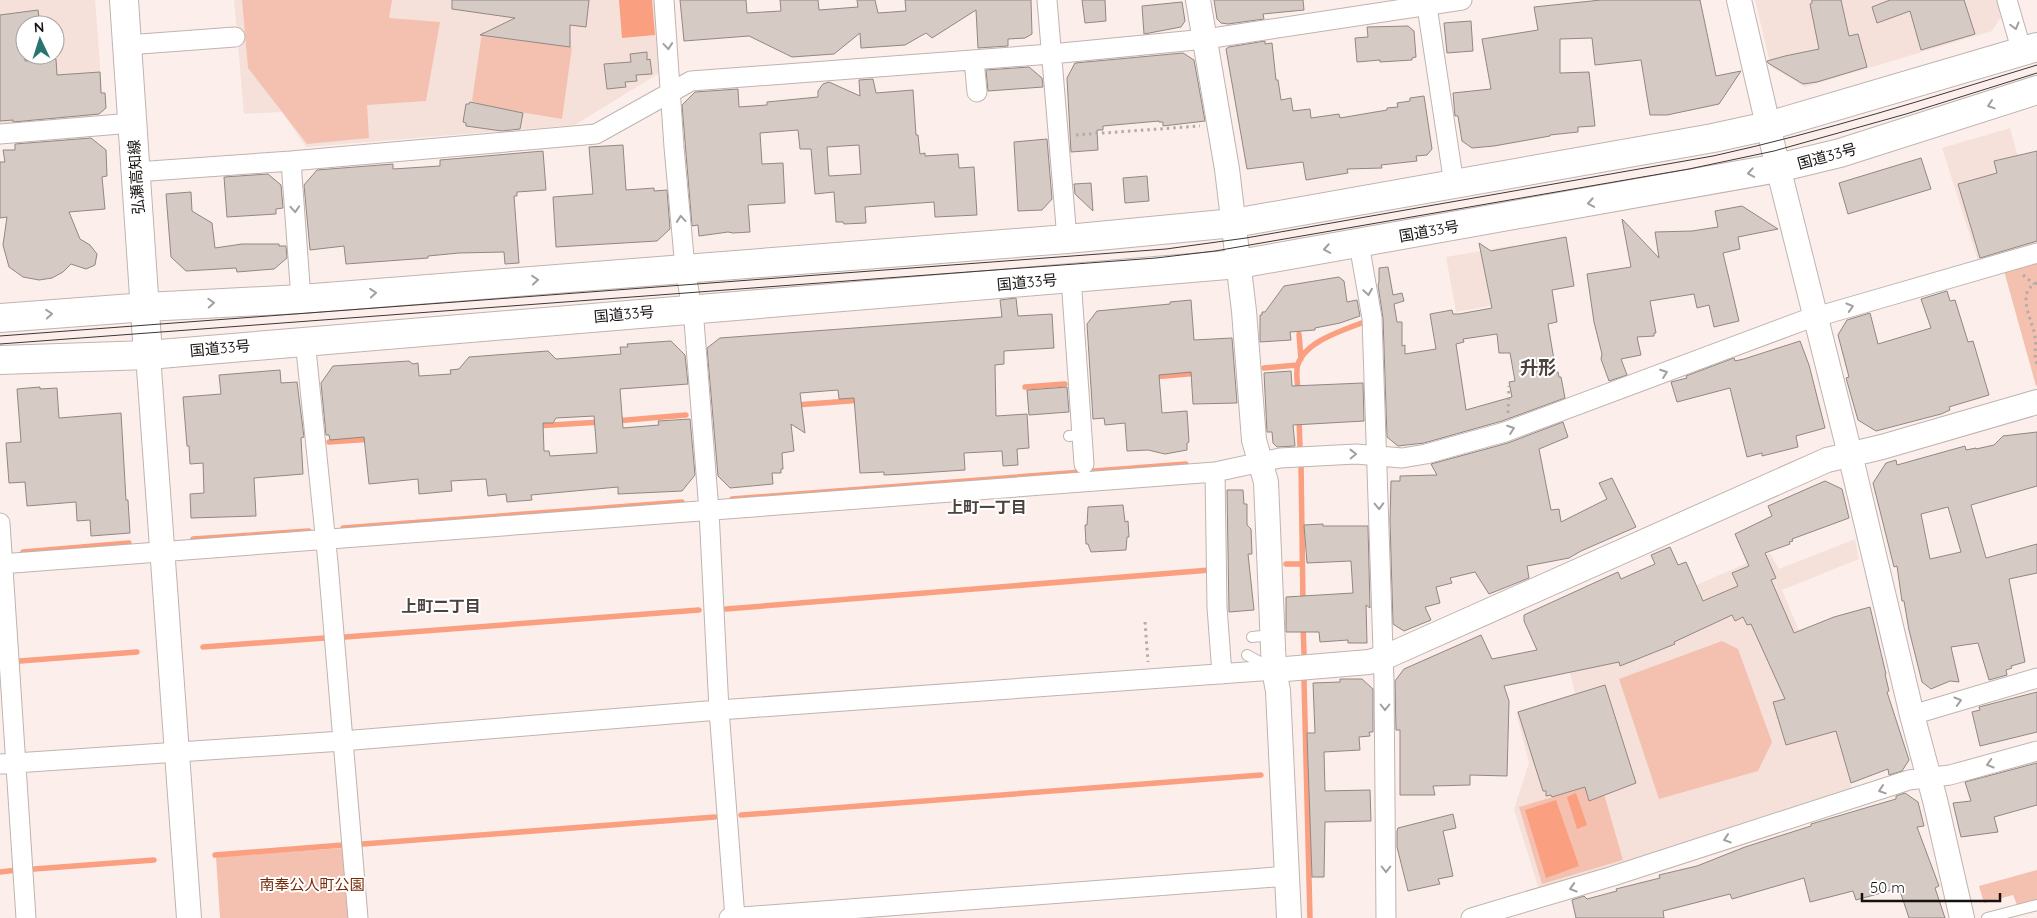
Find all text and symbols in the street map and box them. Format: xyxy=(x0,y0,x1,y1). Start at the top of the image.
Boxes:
north arrow xyxy=(15,15,65,65)
text: N xyxy=(33,18,45,36)
one-way arrow xyxy=(2009,21,2019,30)
one-way arrow xyxy=(662,42,673,50)
one-way arrow xyxy=(1987,99,1995,109)
street label: 弘瀬高知線 xyxy=(124,139,148,215)
street label: 国道33号 xyxy=(1795,139,1859,173)
one-way arrow xyxy=(1746,168,1755,178)
one-way arrow xyxy=(1586,197,1595,207)
one-way arrow xyxy=(289,206,300,214)
one-way arrow xyxy=(676,215,687,223)
street label: 国道33号 xyxy=(1397,216,1461,246)
one-way arrow xyxy=(1323,244,1332,254)
street label: 国道33号 xyxy=(996,270,1058,294)
one-way arrow xyxy=(531,275,539,286)
one-way arrow xyxy=(369,288,377,299)
one-way arrow xyxy=(1362,288,1373,296)
one-way arrow xyxy=(207,298,215,308)
street label: 国道33号 xyxy=(593,302,655,326)
one-way arrow xyxy=(1845,302,1853,312)
one-way arrow xyxy=(45,309,53,320)
street label: 国道33号 xyxy=(189,336,251,360)
district label: 升形 xyxy=(1520,356,1556,379)
one-way arrow xyxy=(1659,369,1668,379)
one-way arrow xyxy=(1507,425,1515,435)
one-way arrow xyxy=(1350,449,1357,459)
district label: 上町一丁目 xyxy=(947,497,1027,517)
one-way arrow xyxy=(1374,502,1384,510)
district label: 上町二丁目 xyxy=(401,596,481,616)
one-way arrow xyxy=(1954,696,1963,707)
one-way arrow xyxy=(1380,704,1390,711)
one-way arrow xyxy=(1986,758,1994,769)
one-way arrow xyxy=(1878,784,1887,794)
one-way arrow xyxy=(1724,834,1732,844)
one-way arrow xyxy=(1381,866,1391,874)
scale bar xyxy=(1862,870,2000,902)
park label: 南奉公人町公園 xyxy=(259,875,365,894)
text: 50 m xyxy=(1870,878,1905,897)
one-way arrow xyxy=(1569,883,1577,893)

